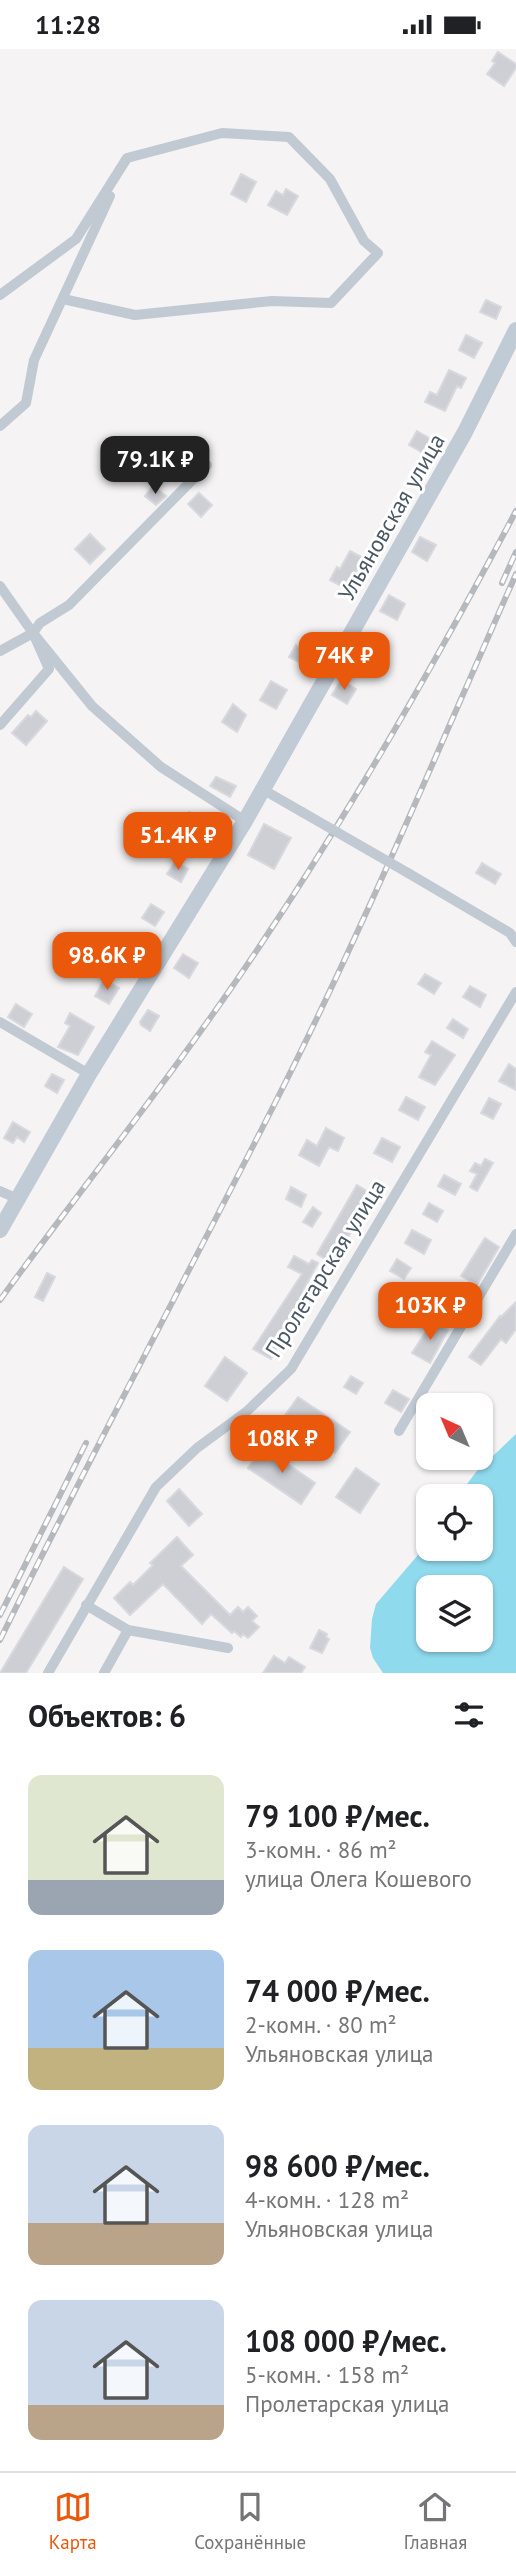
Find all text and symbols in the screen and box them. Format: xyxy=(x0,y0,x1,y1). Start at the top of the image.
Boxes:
text: 11:28 xyxy=(35,8,101,41)
street label: Ульяновская улица xyxy=(331,428,451,606)
pin: 79.1K ₽ xyxy=(90,437,220,496)
text: 79.1K ₽ xyxy=(116,444,194,473)
pin: 74K ₽ xyxy=(295,633,393,692)
text: 74K ₽ xyxy=(315,640,373,669)
pin: 51.4K ₽ xyxy=(113,813,243,872)
text: 51.4K ₽ xyxy=(139,820,217,849)
pin: 98.6K ₽ xyxy=(42,933,172,992)
text: 98.6K ₽ xyxy=(68,940,146,969)
street label: Пролетарская улица xyxy=(259,1174,391,1362)
pin: 103K ₽ xyxy=(373,1283,487,1342)
text: 103K ₽ xyxy=(394,1290,466,1319)
north arrow xyxy=(416,1393,494,1470)
map controls xyxy=(416,1393,493,1652)
pin: 108K ₽ xyxy=(225,1415,339,1475)
text: 108K ₽ xyxy=(246,1423,318,1452)
button: locate xyxy=(416,1484,493,1561)
button: layers xyxy=(416,1575,493,1652)
text: Объектов: 6 xyxy=(28,1696,186,1735)
icon: filters xyxy=(450,1696,488,1734)
text: 79 100 ₽/мес. xyxy=(245,1796,430,1835)
icon: home xyxy=(84,1803,168,1887)
text: 3-комн. · 86 m² xyxy=(245,1835,397,1864)
text: улица Олега Кошевого xyxy=(245,1864,472,1893)
text: 74 000 ₽/мес. xyxy=(245,1971,430,2010)
icon: home xyxy=(84,1978,168,2062)
text: 2-комн. · 80 m² xyxy=(245,2010,397,2039)
text: Ульяновская улица xyxy=(245,2039,433,2068)
text: 98 600 ₽/мес. xyxy=(245,2146,430,2185)
icon: home xyxy=(84,2153,168,2237)
text: 4-комн. · 128 m² xyxy=(245,2185,409,2214)
text: Ульяновская улица xyxy=(245,2214,433,2243)
text: 108 000 ₽/мес. xyxy=(245,2321,447,2360)
icon: home xyxy=(84,2328,168,2412)
text: 5-комн. · 158 m² xyxy=(245,2360,409,2389)
text: Пролетарская улица xyxy=(245,2389,449,2418)
tab: Карта xyxy=(49,2488,97,2554)
tab: Сохранённые xyxy=(194,2488,306,2554)
tab: Главная xyxy=(404,2488,467,2554)

